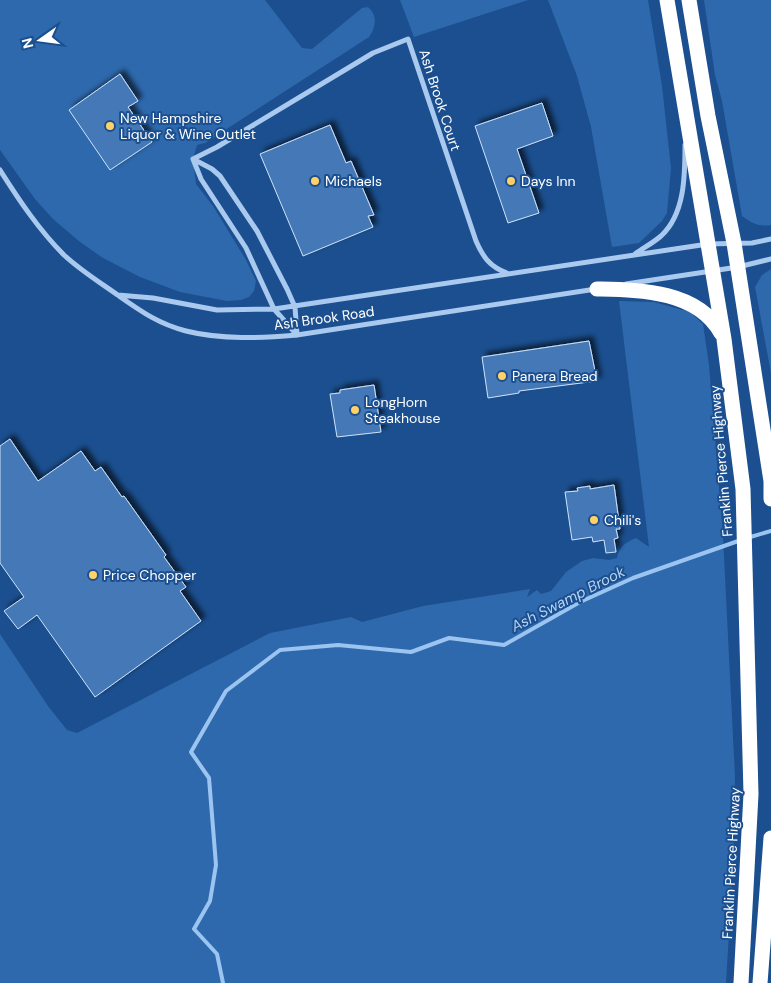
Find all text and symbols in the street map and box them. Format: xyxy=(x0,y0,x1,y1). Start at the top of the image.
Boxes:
north arrow xyxy=(15,15,65,65)
text: N xyxy=(17,36,37,50)
street label: Ash Brook Court xyxy=(415,47,465,153)
place label: New Hampshire Liquor & Wine Outlet xyxy=(120,109,256,143)
marker: New Hampshire Liquor & Wine Outlet xyxy=(104,120,116,132)
place label: Michaels xyxy=(325,172,382,190)
place label: Days Inn xyxy=(521,172,576,190)
marker: Michaels xyxy=(309,175,321,187)
marker: Days Inn xyxy=(505,175,517,187)
street label: Ash Brook Road xyxy=(273,302,375,334)
place label: Panera Bread xyxy=(512,367,598,385)
marker: Panera Bread xyxy=(496,370,508,382)
street label: Franklin Pierce Highway xyxy=(705,384,737,538)
place label: LongHorn Steakhouse xyxy=(365,393,440,427)
marker: LongHorn Steakhouse xyxy=(349,404,361,416)
place label: Chili's xyxy=(604,511,641,529)
marker: Chili's xyxy=(588,514,600,526)
water label: Ash Swamp Brook xyxy=(507,561,629,637)
place label: Price Chopper xyxy=(103,566,196,584)
marker: Price Chopper xyxy=(87,569,99,581)
street label: Franklin Pierce Highway xyxy=(718,786,744,939)

